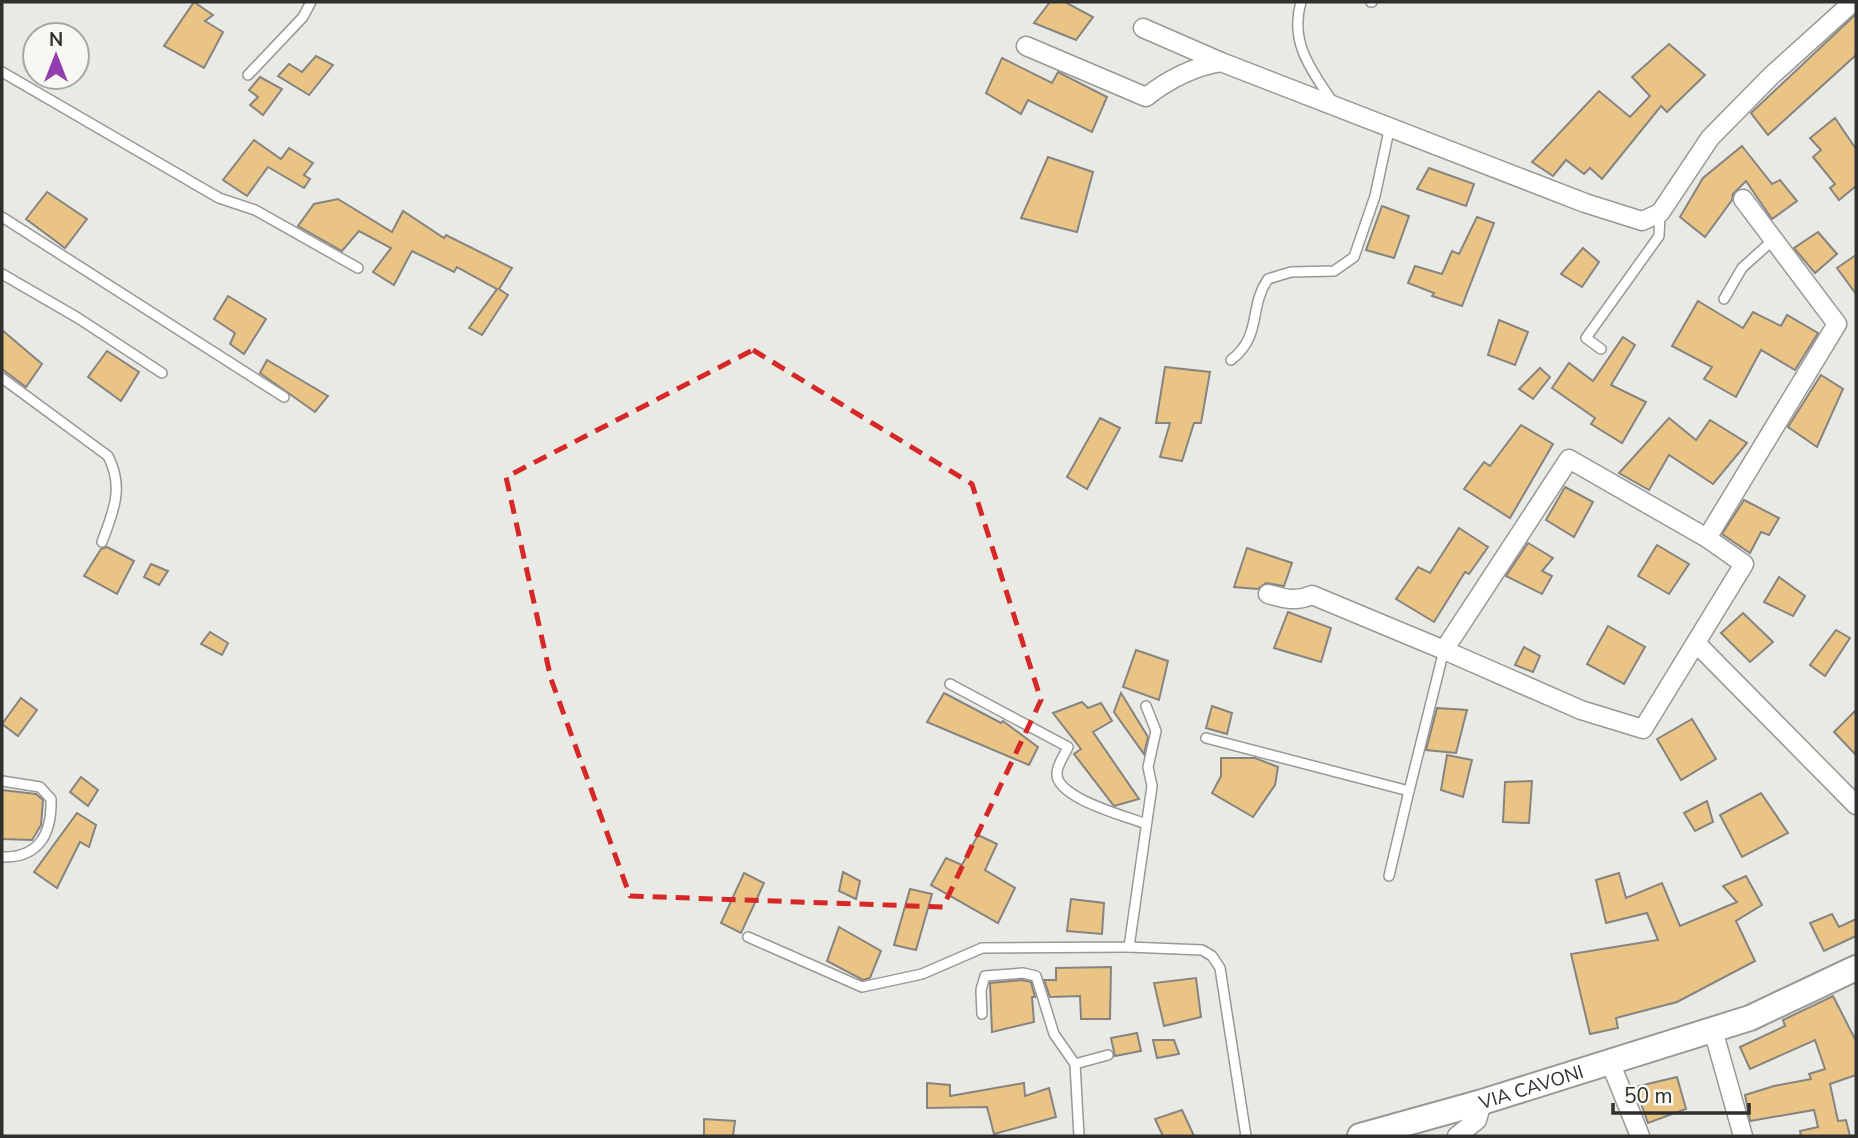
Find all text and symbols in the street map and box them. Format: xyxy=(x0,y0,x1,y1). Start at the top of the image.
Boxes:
north arrow xyxy=(21,21,91,91)
text: N xyxy=(49,27,63,53)
street label: VIA CAVONI xyxy=(1475,1059,1587,1116)
scale bar xyxy=(1613,1072,1750,1116)
text: 50 m xyxy=(1624,1082,1673,1110)

